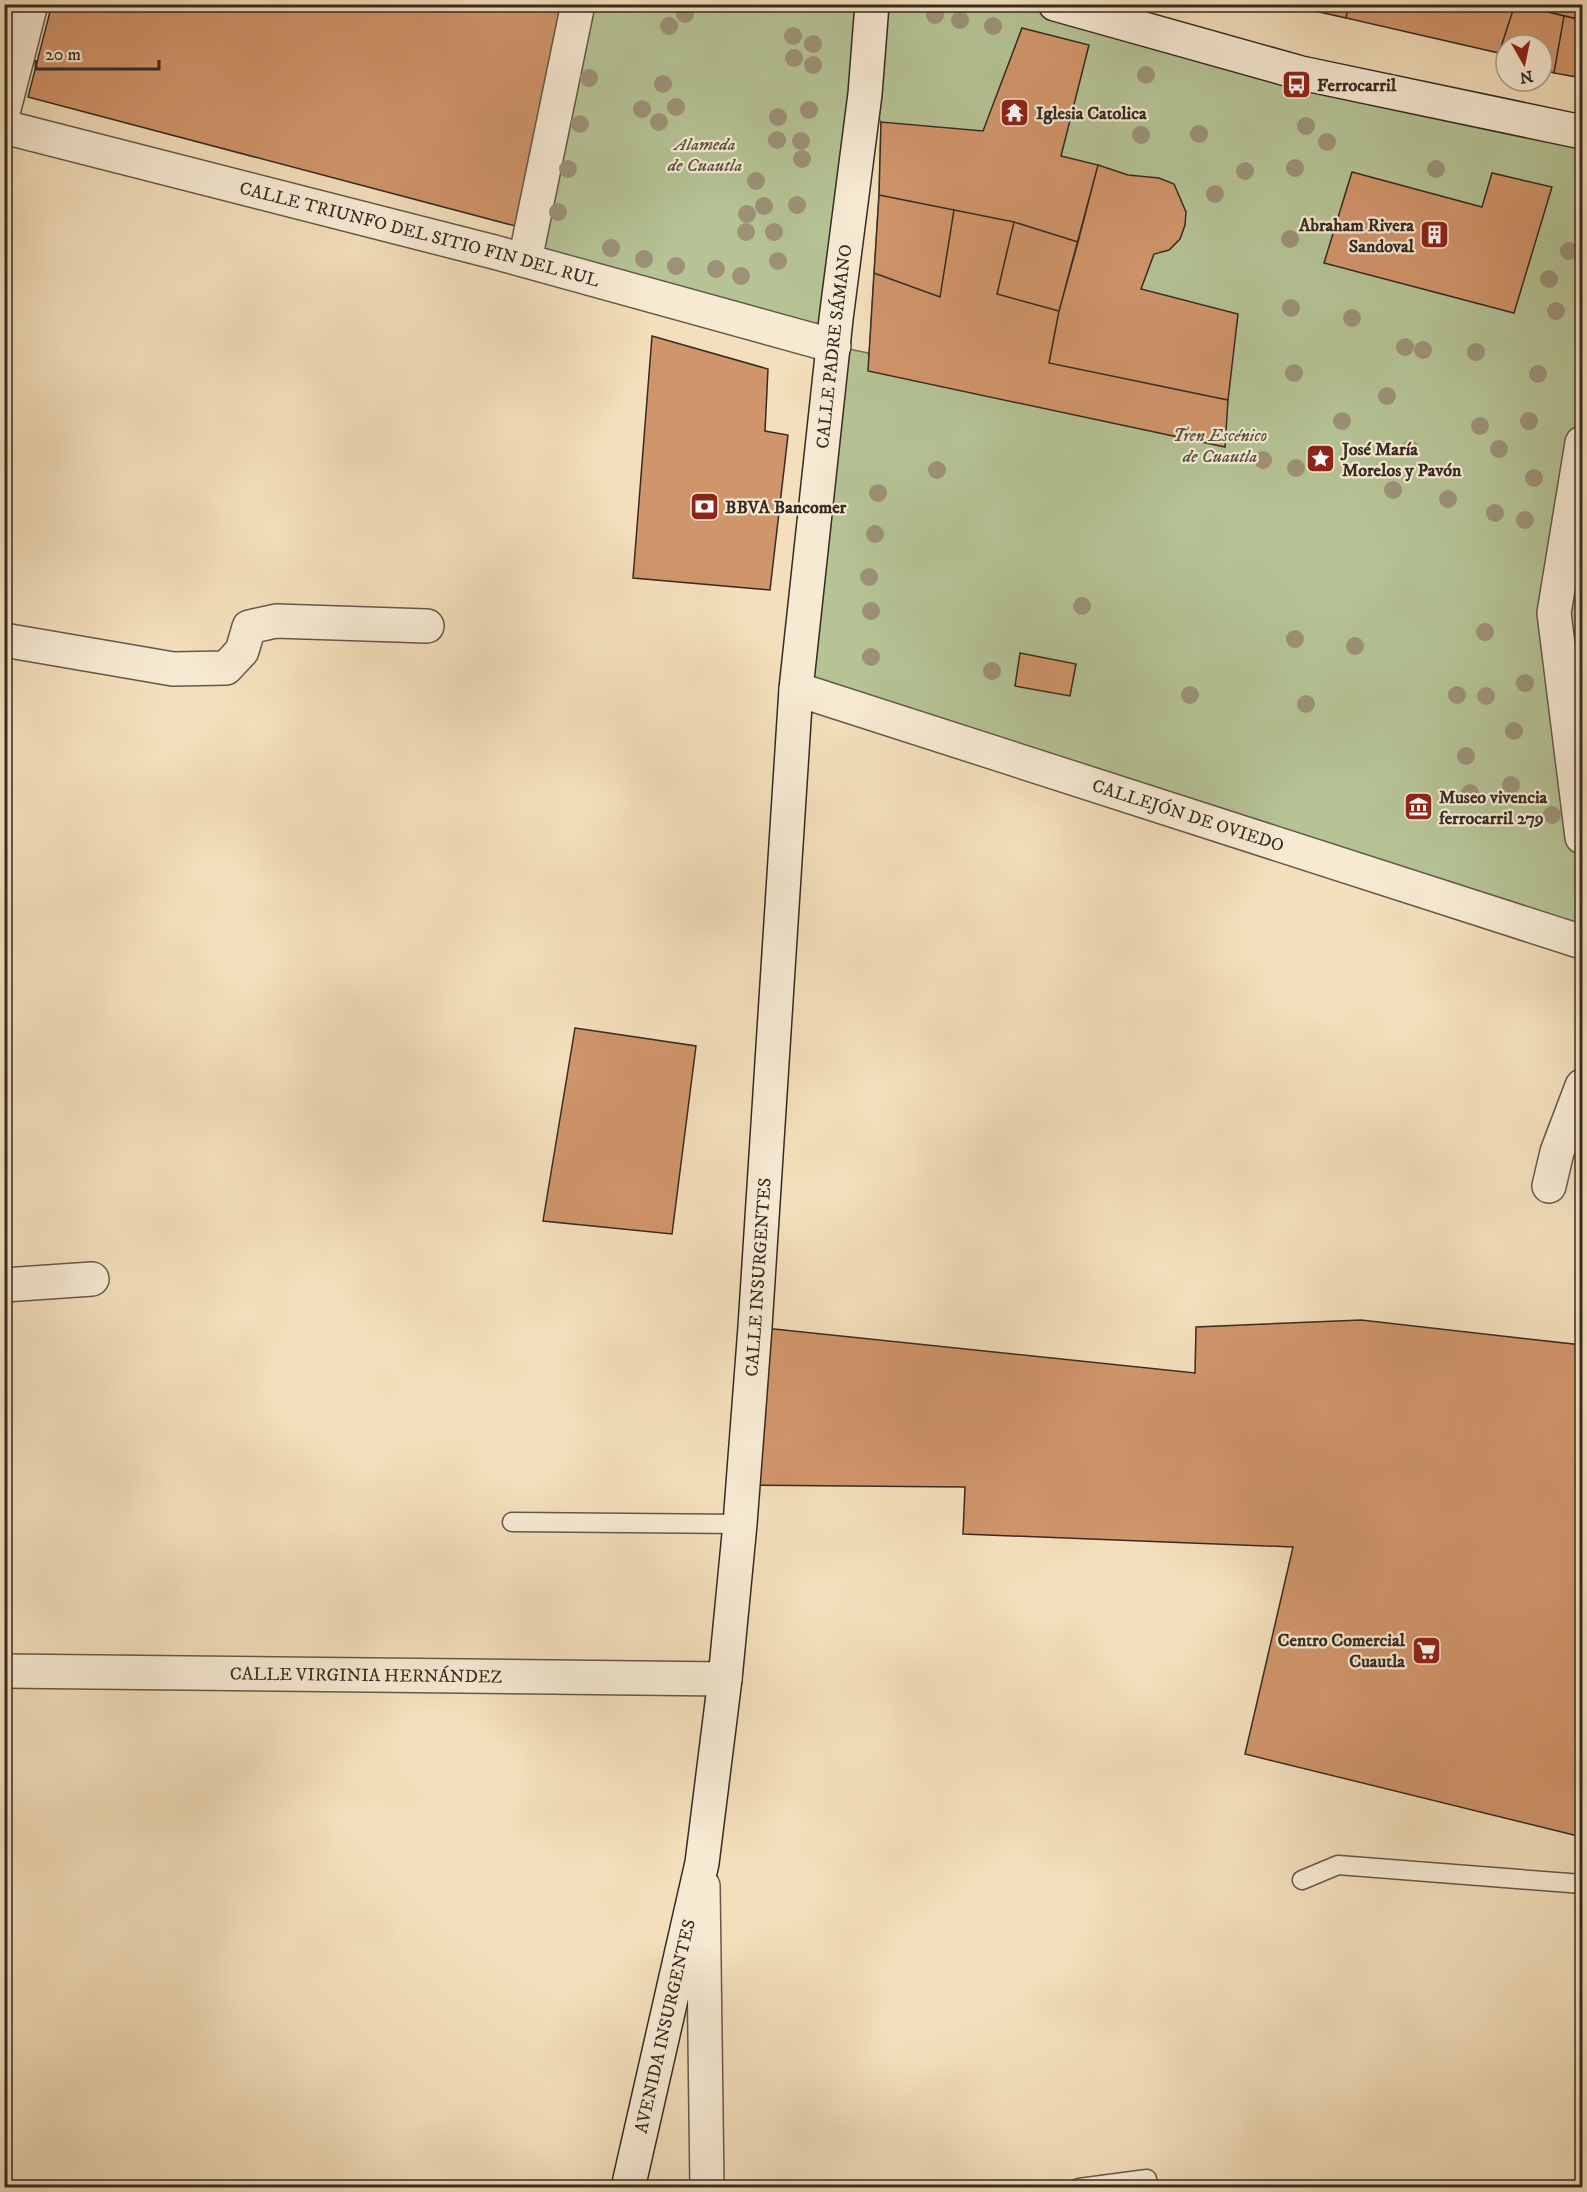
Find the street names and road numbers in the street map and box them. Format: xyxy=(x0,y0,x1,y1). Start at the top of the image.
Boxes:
street label: CALLE TRIUNFO DEL SITIO FIN DEL RUL xyxy=(237,177,602,293)
street label: CALLE PADRE SÁMANO xyxy=(812,243,858,450)
street label: CALLEJÓN DE OVIEDO xyxy=(1089,775,1287,857)
street label: CALLE INSURGENTES xyxy=(741,1177,777,1377)
street label: CALLE VIRGINIA HERNÁNDEZ xyxy=(230,1664,503,1689)
street label: AVENIDA INSURGENTES xyxy=(631,1917,701,2136)

